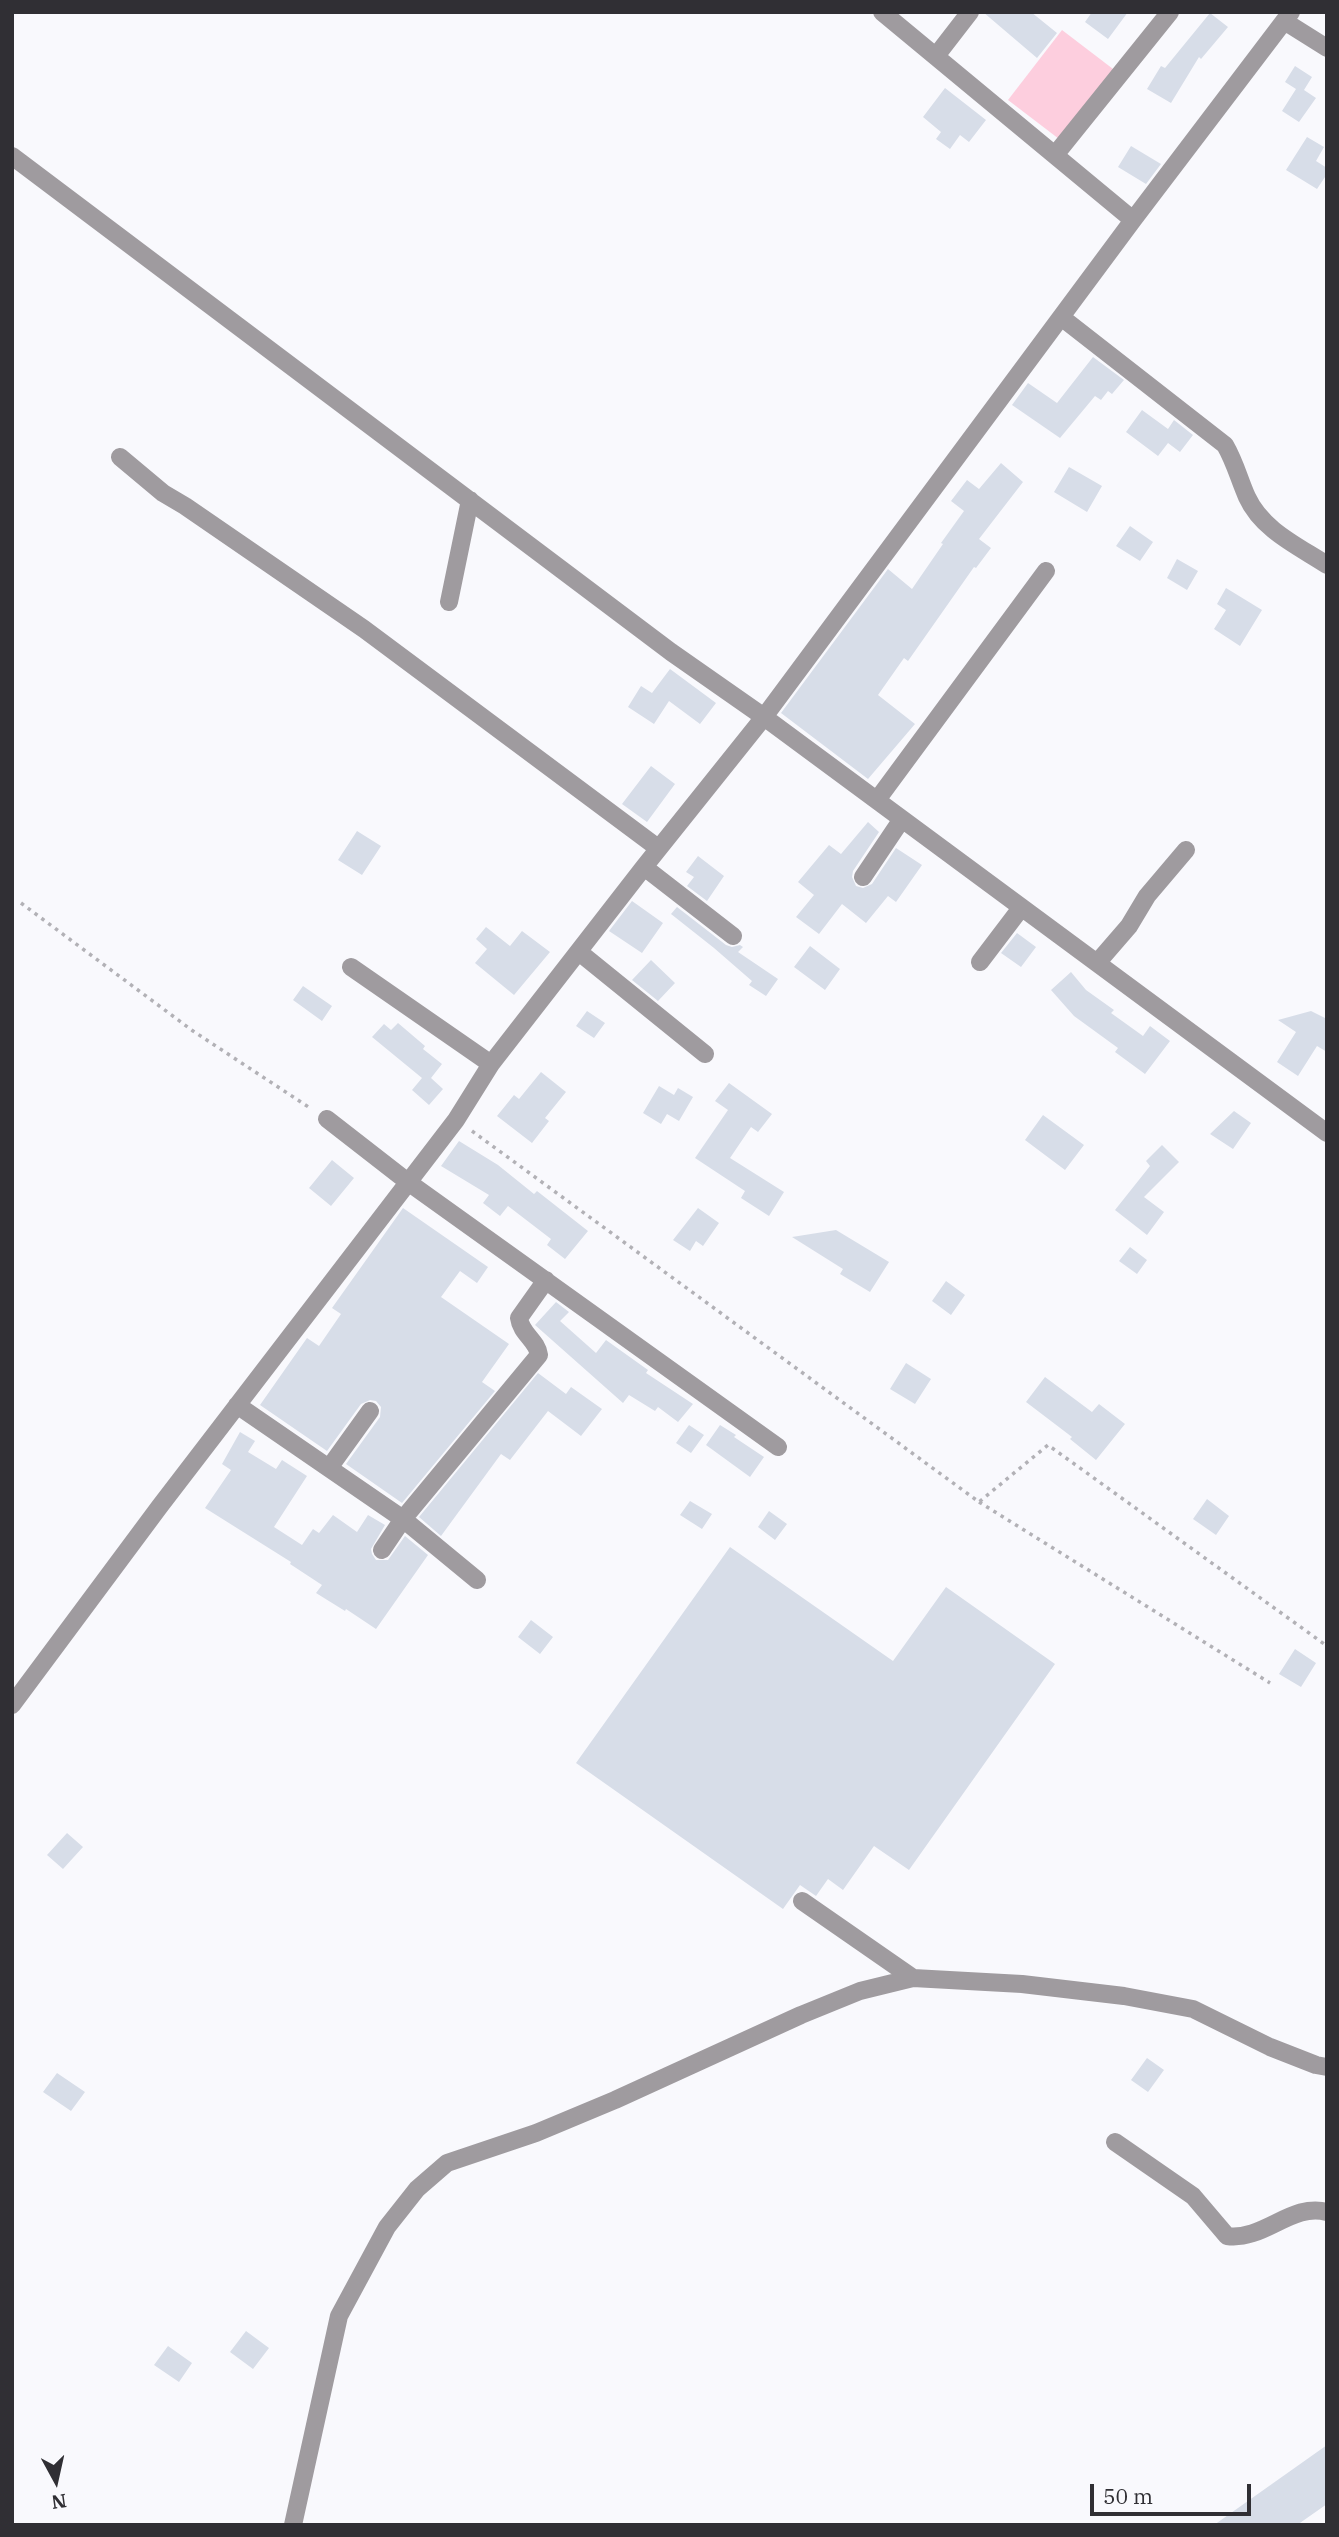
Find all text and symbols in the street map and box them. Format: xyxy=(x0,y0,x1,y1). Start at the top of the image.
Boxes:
north arrow xyxy=(21,2446,91,2516)
scale bar xyxy=(1094,2470,1255,2514)
text: 50 m xyxy=(1103,2482,1153,2510)
text: N xyxy=(50,2489,68,2515)

